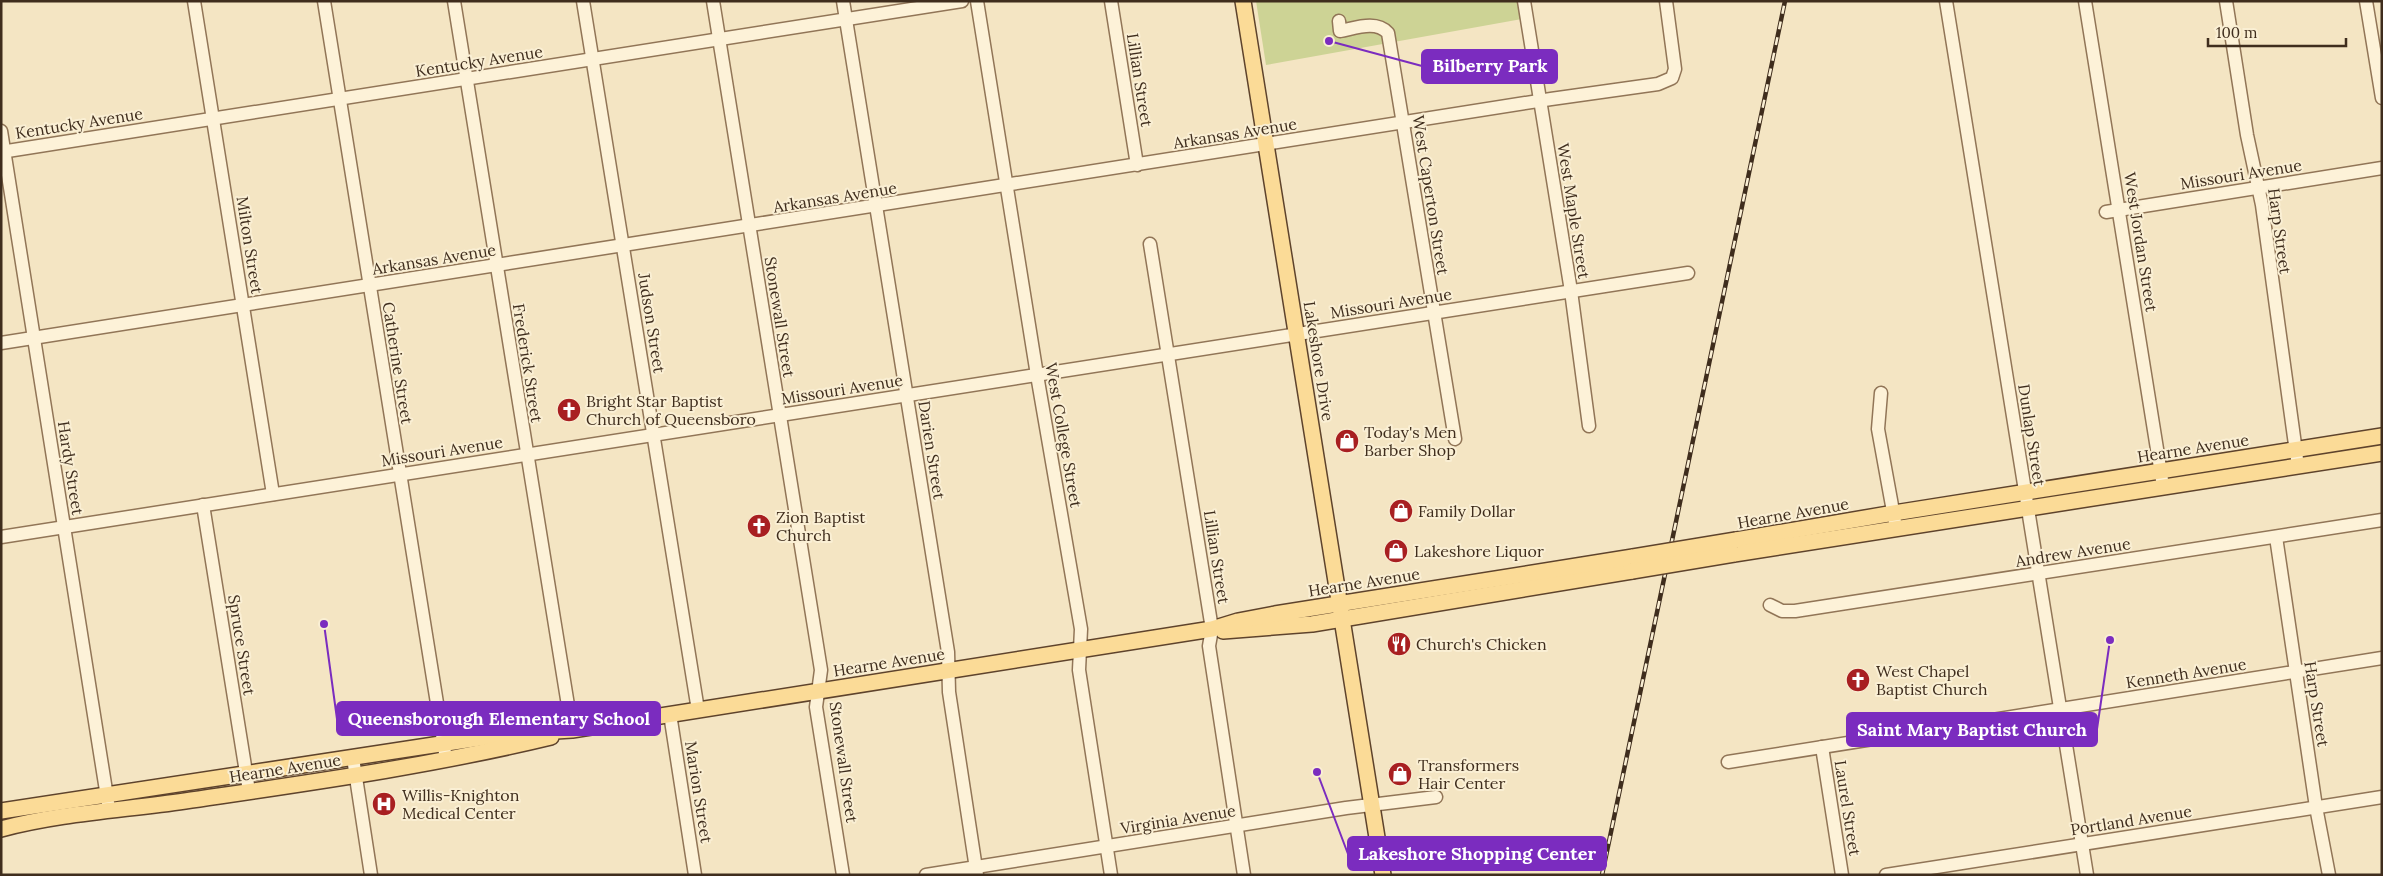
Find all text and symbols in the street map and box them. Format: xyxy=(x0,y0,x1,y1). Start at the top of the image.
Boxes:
scale bar xyxy=(2208,15,2346,47)
text: 100 m xyxy=(2216,23,2257,42)
street label: Lillian Street xyxy=(1123,32,1157,129)
street label: Kentucky Avenue xyxy=(414,41,544,81)
callout: Bilberry Park xyxy=(1422,50,1557,83)
text: Bilberry Park xyxy=(1432,54,1548,77)
street label: Kentucky Avenue xyxy=(14,103,144,143)
street label: Arkansas Avenue xyxy=(1171,113,1299,153)
street label: West Caperton Street xyxy=(1409,114,1454,277)
street label: West Maple Street xyxy=(1553,142,1595,281)
street label: Missouri Avenue xyxy=(2179,154,2304,193)
street label: West Jordan Street xyxy=(2120,171,2162,314)
street label: Arkansas Avenue xyxy=(771,177,899,217)
street label: Harp Street xyxy=(2264,187,2296,276)
street label: Milton Street xyxy=(232,195,268,296)
street label: Arkansas Avenue xyxy=(370,239,498,279)
street label: Stonewall Street xyxy=(761,255,800,380)
street label: Judson Street xyxy=(634,271,670,375)
street label: Missouri Avenue xyxy=(1329,283,1454,322)
street label: Lakeshore Drive xyxy=(1300,300,1338,423)
street label: Catherine Street xyxy=(378,301,418,426)
street label: Frederick Street xyxy=(509,302,547,425)
street label: West College Street xyxy=(1041,361,1087,510)
street label: Missouri Avenue xyxy=(780,369,905,408)
street label: Dunlap Street xyxy=(2014,383,2050,488)
place label: Bright Star Baptist Church of Queensboro xyxy=(586,391,756,429)
church icon: Bright Star Baptist Church of Queensboro xyxy=(556,397,582,423)
street label: Darien Street xyxy=(914,399,950,501)
street label: Hardy Street xyxy=(54,420,88,517)
place label: Today's Men Barber Shop xyxy=(1364,422,1457,460)
shop icon: Today's Men Barber Shop xyxy=(1334,428,1360,454)
street label: Hearne Avenue xyxy=(2136,429,2251,467)
street label: Missouri Avenue xyxy=(380,431,505,470)
street label: Hearne Avenue xyxy=(1736,493,1851,533)
shop icon: Family Dollar xyxy=(1388,498,1414,524)
place label: Family Dollar xyxy=(1418,501,1515,521)
place label: Zion Baptist Church xyxy=(776,507,866,545)
street label: Lillian Street xyxy=(1200,509,1234,606)
church icon: Zion Baptist Church xyxy=(746,513,772,539)
street label: Andrew Avenue xyxy=(2013,533,2132,571)
shop icon: Lakeshore Liquor xyxy=(1383,538,1409,564)
place label: Lakeshore Liquor xyxy=(1414,541,1544,561)
street label: Hearne Avenue xyxy=(1307,563,1422,601)
street label: Spruce Street xyxy=(224,593,260,698)
restaurant icon: Church's Chicken xyxy=(1386,631,1412,657)
place label: Church's Chicken xyxy=(1416,634,1547,654)
street label: Hearne Avenue xyxy=(832,643,947,681)
street label: Kenneth Avenue xyxy=(2124,654,2248,692)
street label: Harp Street xyxy=(2300,660,2334,749)
place label: West Chapel Baptist Church xyxy=(1876,661,1988,699)
church icon: West Chapel Baptist Church xyxy=(1845,667,1871,693)
street label: Stonewall Street xyxy=(826,700,863,825)
callout: Queensborough Elementary School xyxy=(337,702,660,735)
text: Queensborough Elementary School xyxy=(348,707,651,730)
callout: Saint Mary Baptist Church xyxy=(1847,713,2097,746)
text: Saint Mary Baptist Church xyxy=(1857,718,2087,741)
street label: Marion Street xyxy=(681,740,717,845)
street label: Hearne Avenue xyxy=(228,749,343,787)
place label: Transformers Hair Center xyxy=(1418,755,1519,793)
street label: Laurel Street xyxy=(1831,759,1866,858)
shop icon: Transformers Hair Center xyxy=(1387,761,1413,787)
place label: Willis-Knighton Medical Center xyxy=(402,785,520,823)
hospital icon: Willis-Knighton Medical Center xyxy=(371,791,397,817)
street label: Virginia Avenue xyxy=(1118,800,1237,838)
street label: Portland Avenue xyxy=(2069,800,2193,839)
callout: Lakeshore Shopping Center xyxy=(1348,837,1606,870)
text: Lakeshore Shopping Center xyxy=(1358,842,1596,865)

